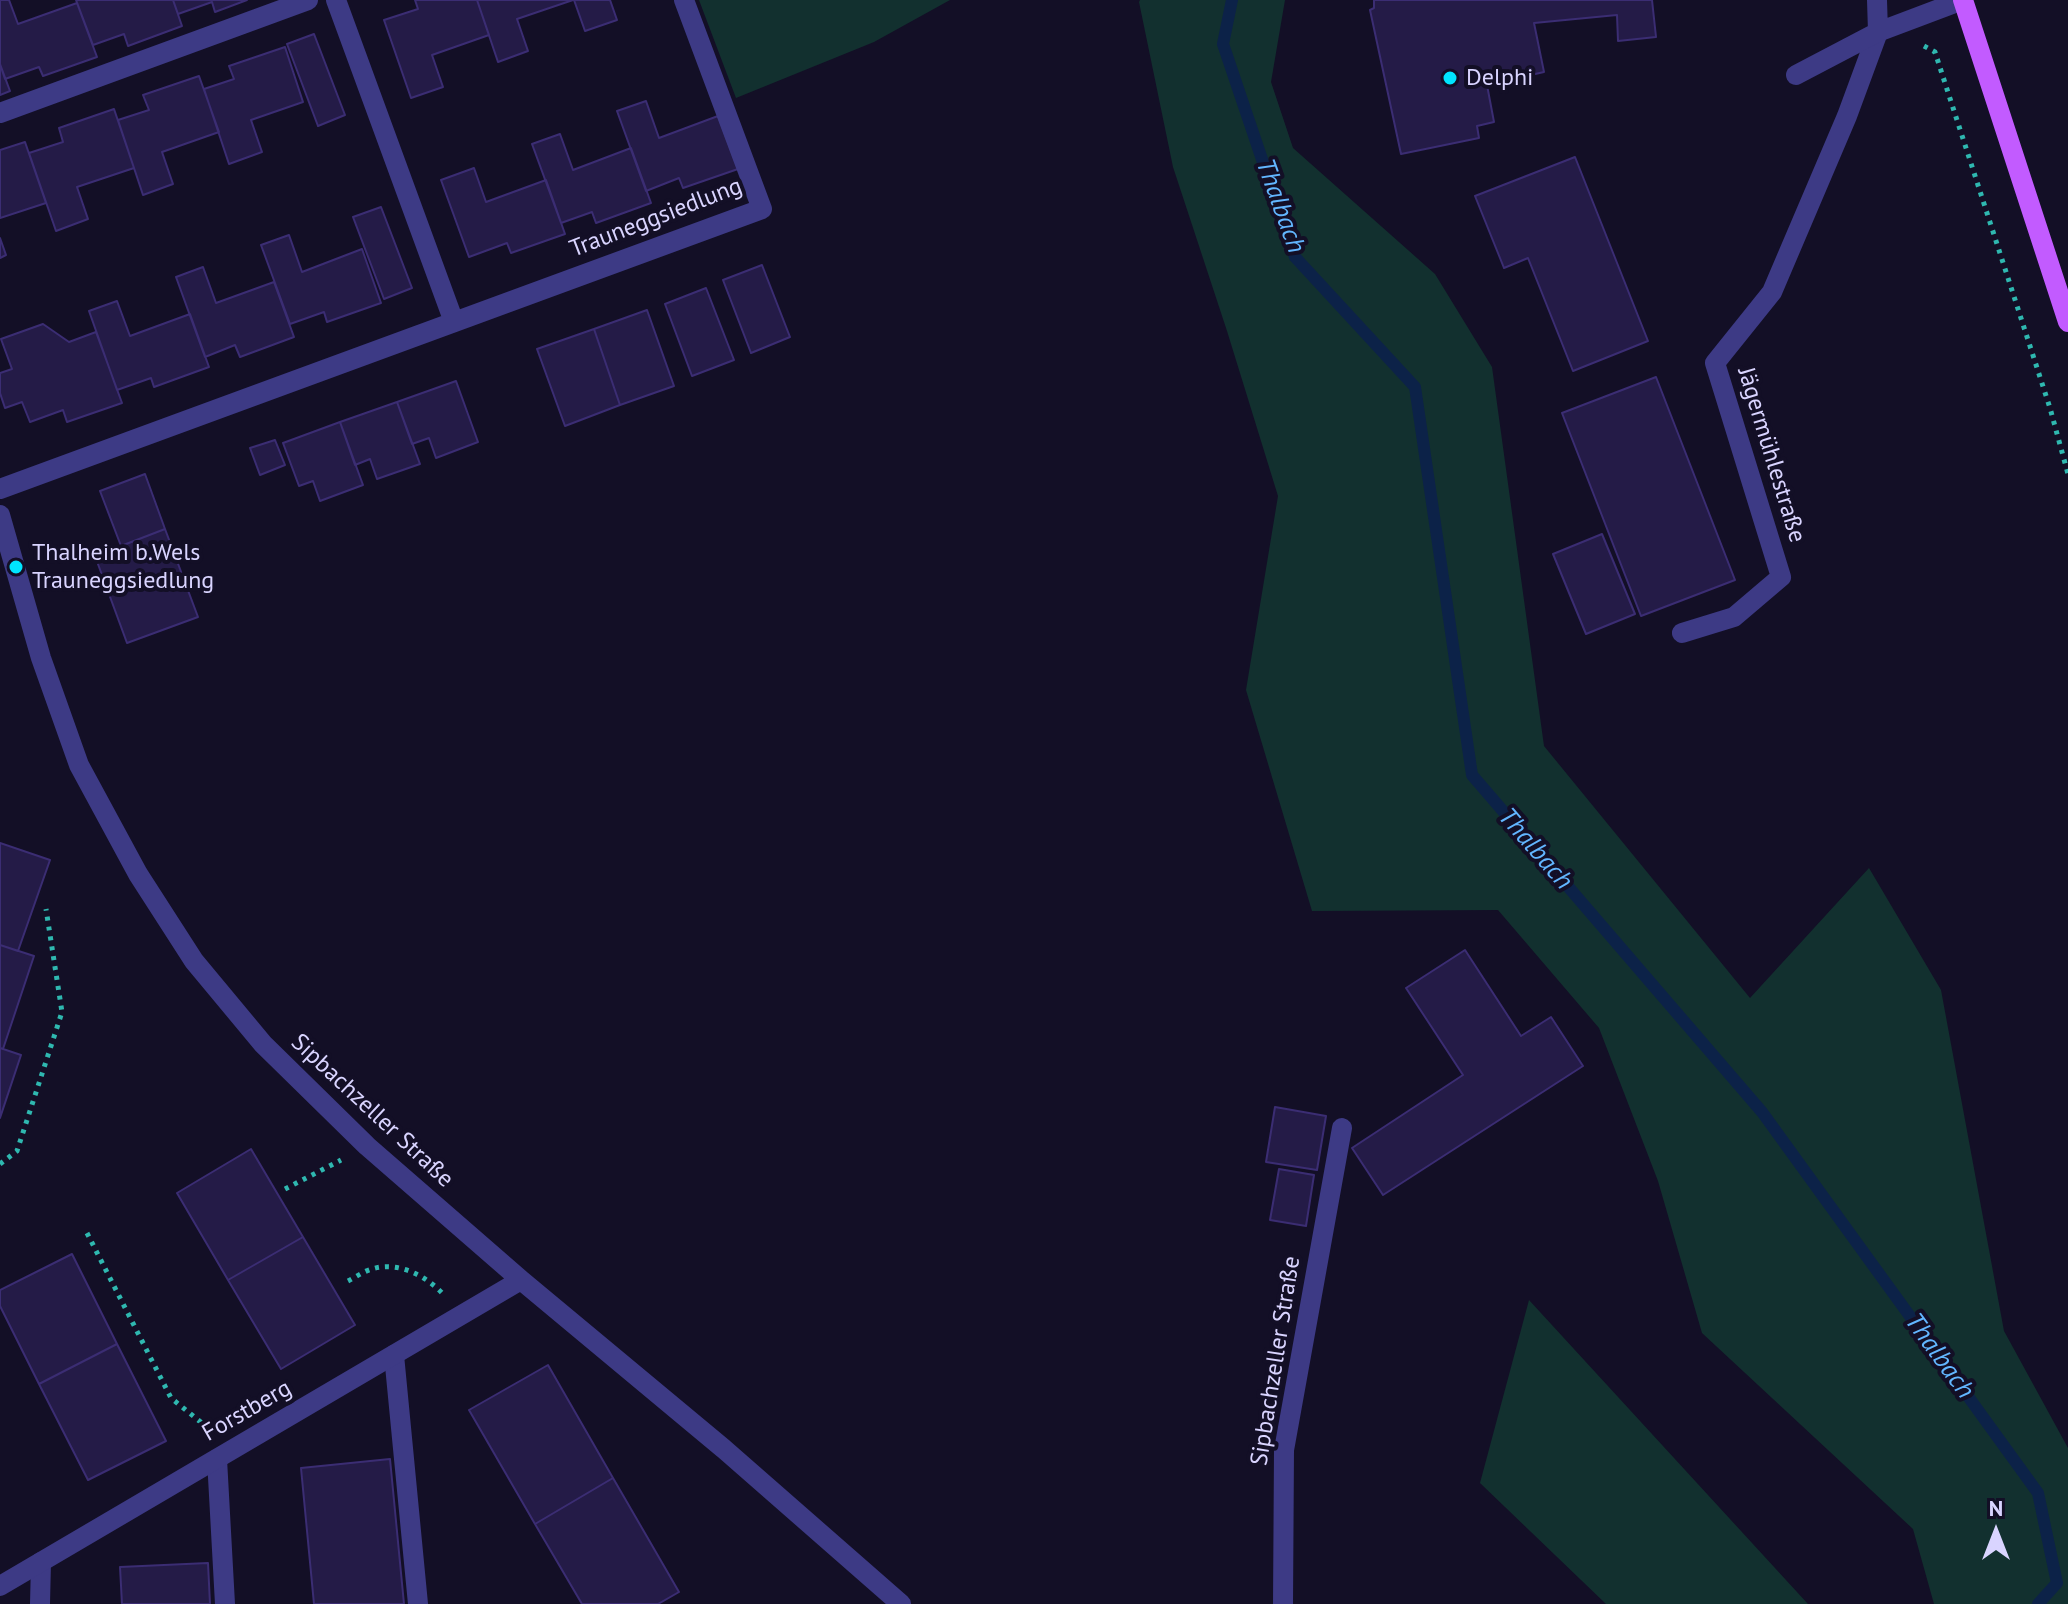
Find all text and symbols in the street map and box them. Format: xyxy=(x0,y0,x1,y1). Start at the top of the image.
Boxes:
place label: Delphi xyxy=(1466,64,1533,92)
marker: Delphi xyxy=(1441,69,1459,87)
water label: Thalbach xyxy=(1249,155,1311,257)
street label: Trauneggsiedlung xyxy=(566,172,746,264)
street label: Jägermühlestraße xyxy=(1731,364,1811,546)
place label: Thalheim b.Wels Trauneggsiedlung xyxy=(32,539,214,595)
marker: Thalheim b.Wels Trauneggsiedlung xyxy=(7,558,25,576)
water label: Thalbach xyxy=(1491,802,1579,896)
street label: Sipbachzeller Straße xyxy=(285,1028,459,1194)
street label: Sipbachzeller Straße xyxy=(1245,1254,1307,1468)
water label: Thalbach xyxy=(1898,1307,1980,1405)
street label: Forstberg xyxy=(197,1374,297,1448)
north arrow xyxy=(1956,1492,2036,1572)
text: N xyxy=(1989,1494,2003,1522)

